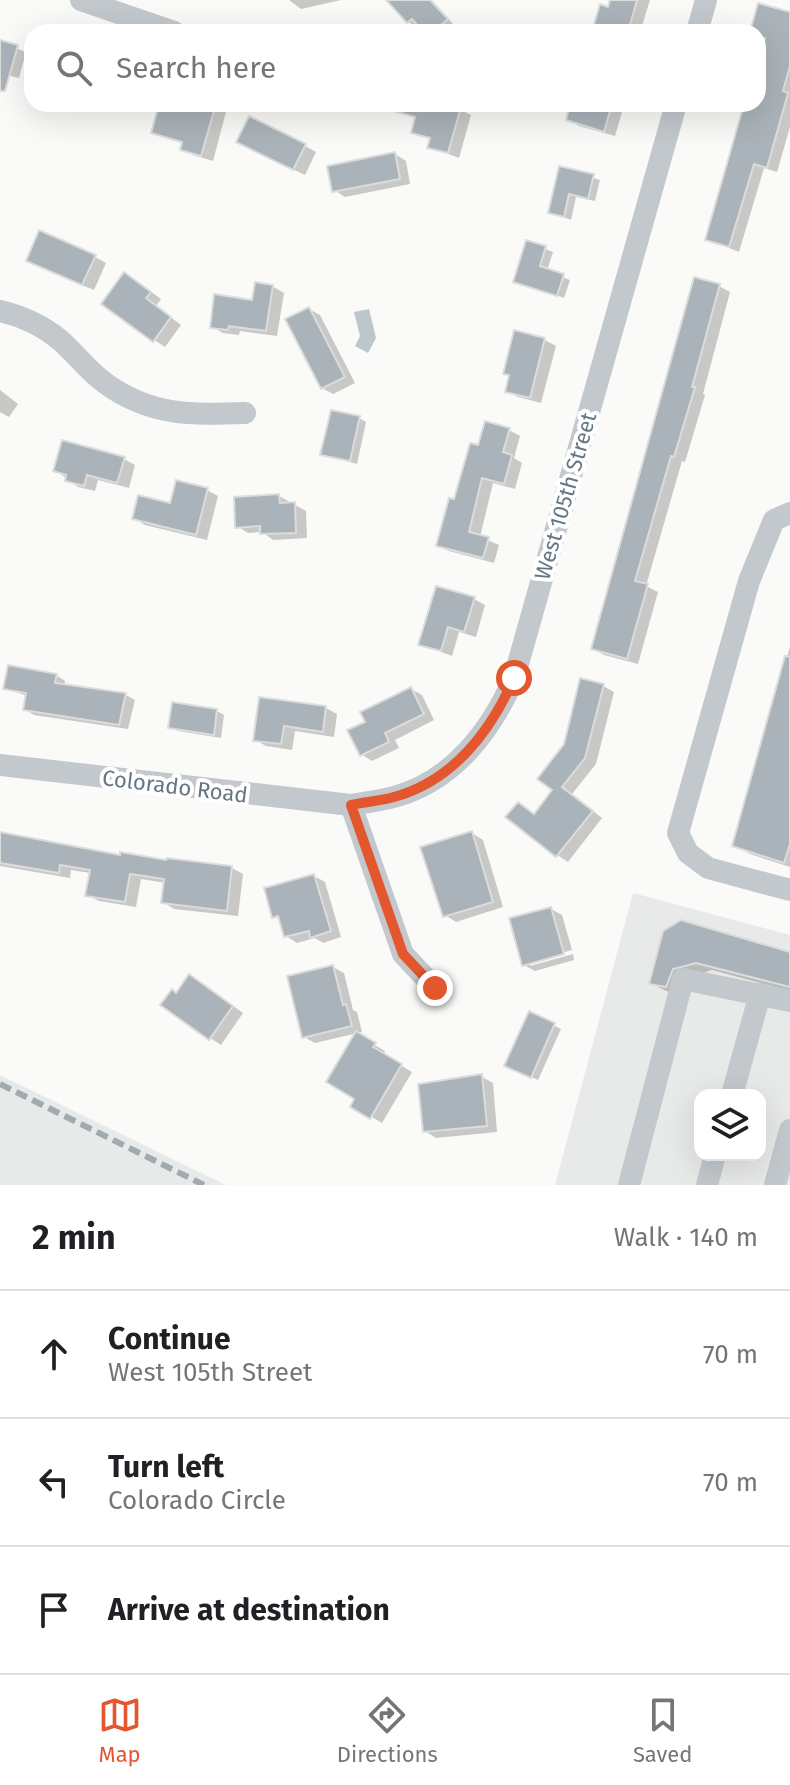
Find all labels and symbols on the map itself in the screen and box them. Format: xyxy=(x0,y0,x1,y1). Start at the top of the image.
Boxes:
street label: West 105th Street xyxy=(529,409,602,583)
route start xyxy=(496,660,532,696)
street label: Colorado Road xyxy=(101,764,249,809)
route end xyxy=(417,970,453,1006)

